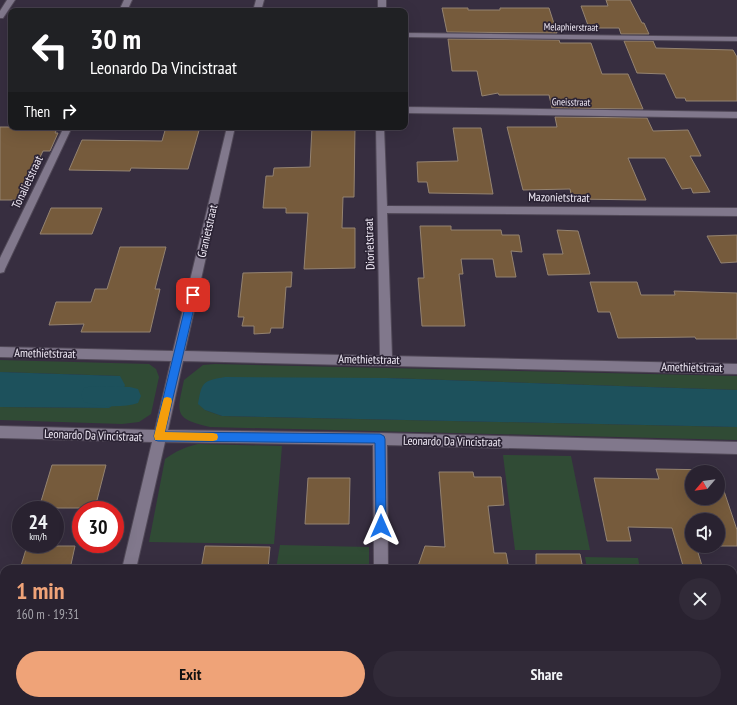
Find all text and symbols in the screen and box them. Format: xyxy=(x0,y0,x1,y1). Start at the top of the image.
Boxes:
text: 30 m xyxy=(90,20,141,57)
street label: Melaphierstraat xyxy=(544,20,598,34)
icon: left xyxy=(24,24,76,76)
text: Leonardo Da Vincistraat xyxy=(90,56,237,79)
street label: Gneisstraat xyxy=(552,95,591,109)
icon: right xyxy=(58,100,80,122)
text: Then xyxy=(24,102,50,121)
street label: Tonalietstraat xyxy=(8,153,46,211)
street label: Mazonietstraat xyxy=(528,189,591,205)
street label: Granietstraat xyxy=(194,202,221,259)
street label: Diorietstraat xyxy=(361,217,377,270)
pin xyxy=(176,278,210,312)
icon: arrive xyxy=(182,284,204,306)
street label: Amethietstraat xyxy=(14,345,77,361)
street label: Amethietstraat xyxy=(338,351,401,367)
street label: Amethietstraat xyxy=(661,359,724,375)
street label: Leonardo Da Vincistraat xyxy=(44,426,143,444)
street label: Leonardo Da Vincistraat xyxy=(403,433,502,449)
north arrow xyxy=(685,465,725,505)
map controls xyxy=(685,465,725,553)
speed limit sign: 30 xyxy=(72,501,124,553)
position arrow xyxy=(360,505,402,547)
text: 24 xyxy=(28,509,48,535)
button: sound xyxy=(685,513,725,553)
text: km/h xyxy=(29,530,47,543)
text: 1 min xyxy=(16,575,64,606)
button: close xyxy=(679,578,721,620)
text: 160 m · 19:31 xyxy=(16,606,79,623)
button: Exit xyxy=(16,651,365,697)
button: Share xyxy=(373,651,721,697)

